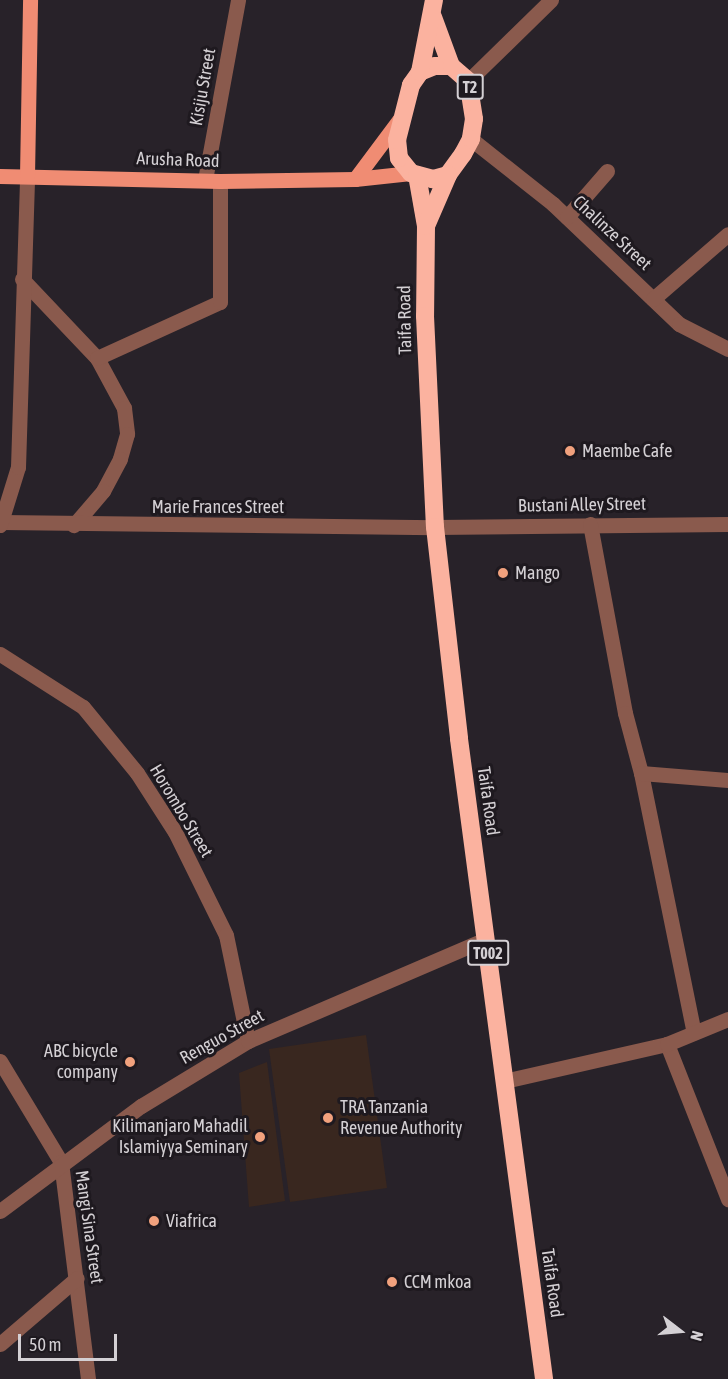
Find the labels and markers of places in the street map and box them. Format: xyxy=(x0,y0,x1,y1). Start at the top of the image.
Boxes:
place label: Maembe Cafe xyxy=(582,440,672,462)
marker: Maembe Cafe xyxy=(563,444,577,458)
place label: Mango xyxy=(515,562,560,584)
marker: Mango xyxy=(496,566,510,580)
place label: ABC bicycle company xyxy=(44,1041,118,1084)
marker: ABC bicycle company xyxy=(123,1055,137,1069)
place label: TRA Tanzania Revenue Authority xyxy=(340,1097,462,1140)
marker: TRA Tanzania Revenue Authority xyxy=(321,1111,335,1125)
place label: Kilimanjaro Mahadil Islamiyya Seminary xyxy=(112,1116,248,1158)
marker: Kilimanjaro Mahadil Islamiyya Seminary xyxy=(253,1130,267,1144)
place label: Viafrica xyxy=(166,1210,217,1232)
marker: Viafrica xyxy=(147,1214,161,1228)
place label: CCM mkoa xyxy=(404,1271,472,1293)
marker: CCM mkoa xyxy=(385,1275,399,1289)

